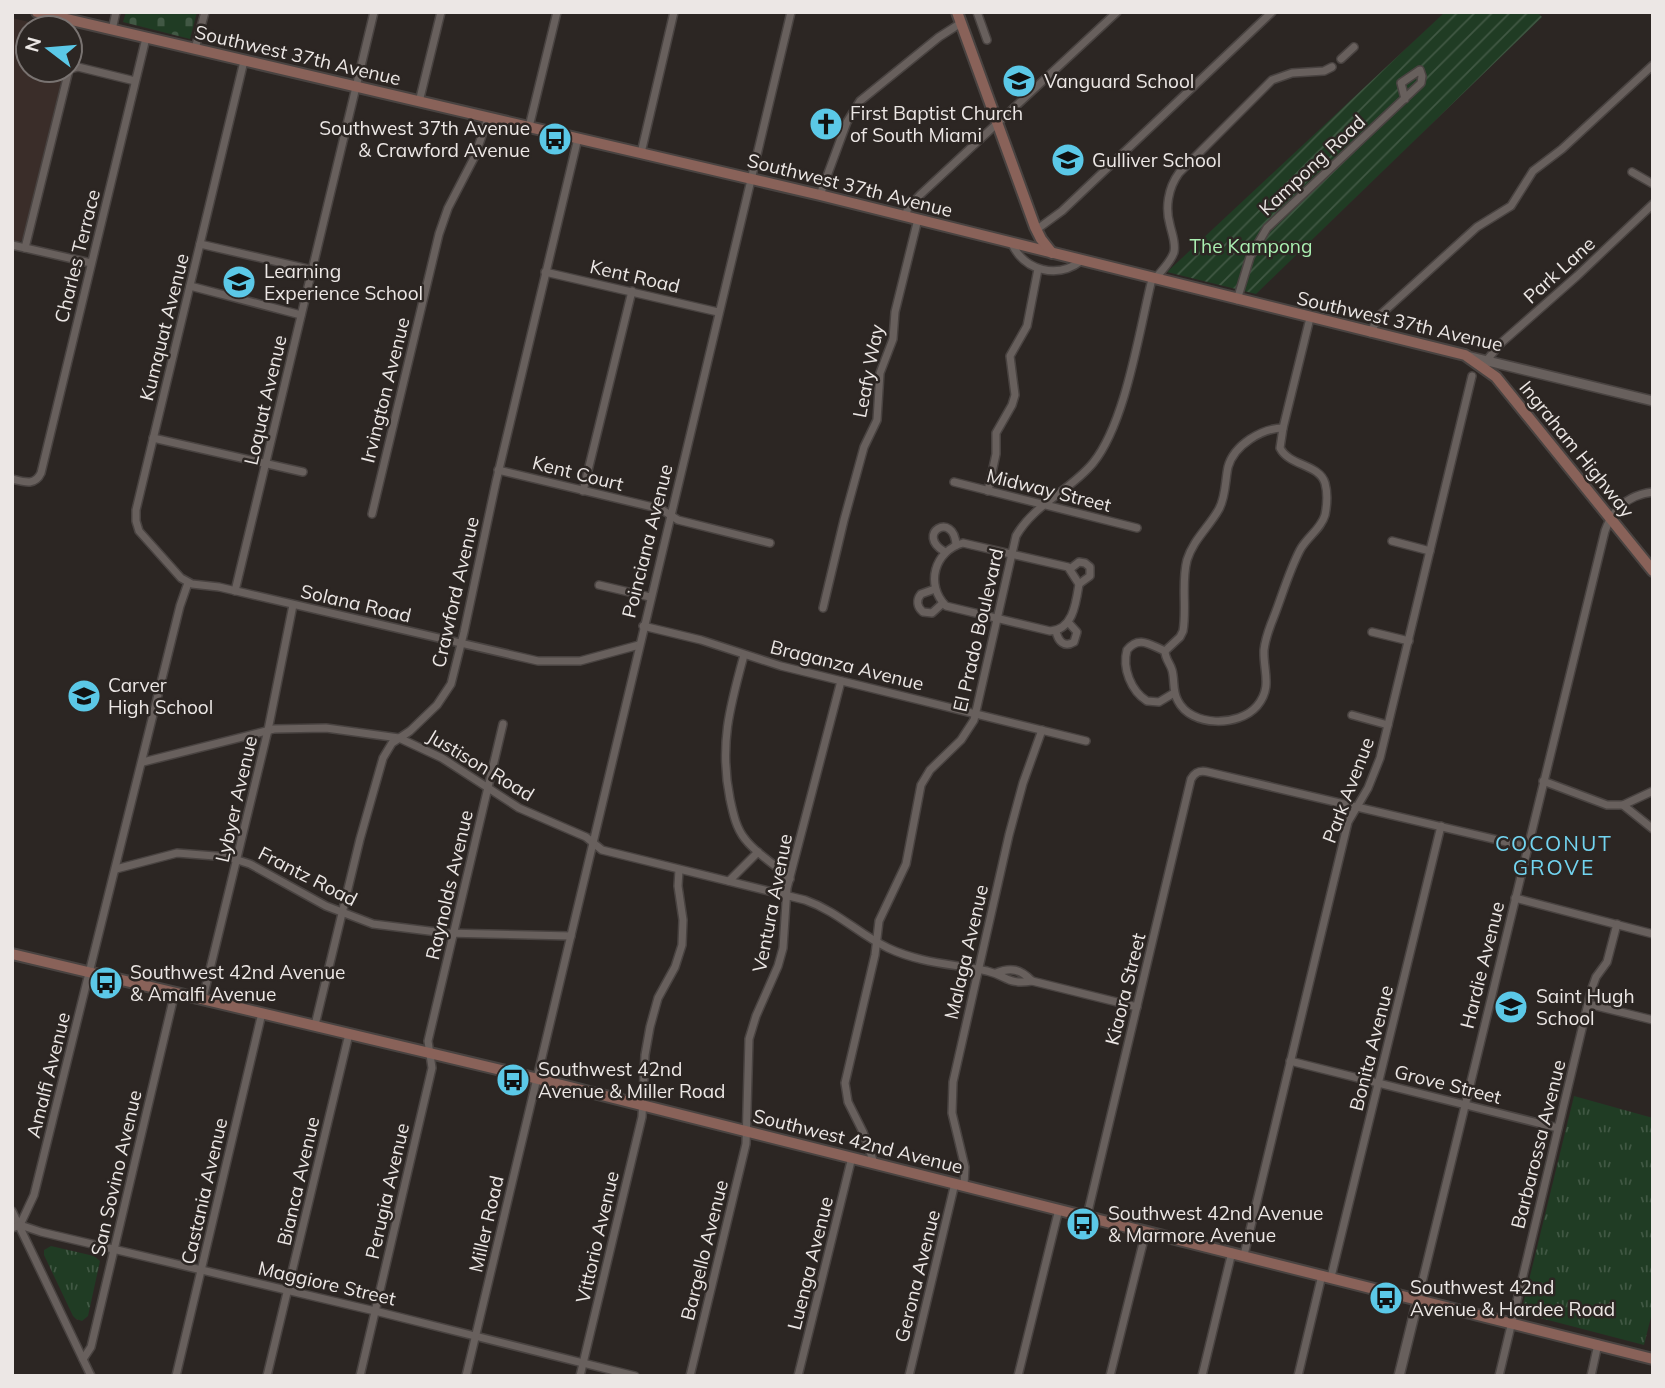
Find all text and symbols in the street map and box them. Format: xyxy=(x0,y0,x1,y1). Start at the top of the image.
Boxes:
north arrow xyxy=(14,14,84,84)
street label: Southwest 37th Avenue xyxy=(193,20,403,90)
text: N xyxy=(19,34,46,55)
school or university icon: Vanguard School xyxy=(1000,62,1038,100)
place label: Vanguard School xyxy=(1044,69,1194,93)
place label: First Baptist Church of South Miami xyxy=(850,101,1023,147)
church icon: First Baptist Church of South Miami xyxy=(807,105,845,143)
street label: Kampong Road xyxy=(1254,110,1370,220)
place label: Southwest 37th Avenue & Crawford Avenue xyxy=(319,116,530,162)
bus stop icon: Southwest 37th Avenue & Crawford Avenue xyxy=(536,120,574,158)
school or university icon: Gulliver School xyxy=(1049,141,1087,179)
street label: Southwest 37th Avenue xyxy=(745,148,955,222)
place label: Gulliver School xyxy=(1092,148,1221,172)
street label: Charles Terrace xyxy=(49,187,105,325)
street label: Park Lane xyxy=(1518,232,1600,308)
park label: The Kampong xyxy=(1190,234,1312,258)
street label: Kumquat Avenue xyxy=(134,251,194,403)
street label: Kent Road xyxy=(588,254,682,298)
place label: Learning Experience School xyxy=(264,259,423,305)
school or university icon: Learning Experience School xyxy=(220,263,258,301)
street label: Southwest 37th Avenue xyxy=(1295,286,1505,356)
street label: Irvington Avenue xyxy=(355,315,415,465)
street label: Leafy Way xyxy=(847,322,889,420)
street label: Loquat Avenue xyxy=(238,333,292,467)
street label: Ingraham Highway xyxy=(1514,376,1640,522)
street label: Kent Court xyxy=(530,450,626,496)
street label: Poinciana Avenue xyxy=(616,462,678,620)
street label: Midway Street xyxy=(984,463,1114,517)
street label: Crawford Avenue xyxy=(426,514,484,670)
street label: El Prado Boulevard xyxy=(948,546,1008,714)
street label: Solana Road xyxy=(298,579,414,627)
street label: Braganza Avenue xyxy=(768,634,926,696)
place label: Carver High School xyxy=(108,673,213,719)
school or university icon: Carver High School xyxy=(65,677,103,715)
street label: Justison Road xyxy=(423,724,539,806)
street label: Lybyer Avenue xyxy=(210,733,262,865)
street label: Park Avenue xyxy=(1317,734,1379,846)
street label: Raynolds Avenue xyxy=(420,808,478,962)
district label: COCONUT GROVE xyxy=(1495,830,1613,880)
street label: Ventura Avenue xyxy=(747,832,797,974)
street label: Frantz Road xyxy=(254,841,362,911)
street label: Malaga Avenue xyxy=(939,882,993,1022)
street label: Hardie Avenue xyxy=(1455,899,1509,1031)
street label: Kiaora Street xyxy=(1100,930,1151,1047)
place label: Southwest 42nd Avenue & Amalfi Avenue xyxy=(130,960,345,1006)
bus stop icon: Southwest 42nd Avenue & Amalfi Avenue xyxy=(87,964,125,1002)
street label: Bonita Avenue xyxy=(1344,983,1398,1113)
place label: Saint Hugh School xyxy=(1536,984,1635,1030)
school or university icon: Saint Hugh School xyxy=(1492,988,1530,1026)
street label: Amalfi Avenue xyxy=(21,1010,75,1140)
place label: Southwest 42nd Avenue & Miller Road xyxy=(538,1057,726,1103)
street label: Barbarossa Avenue xyxy=(1505,1057,1571,1231)
street label: Grove Street xyxy=(1392,1059,1504,1109)
bus stop icon: Southwest 42nd Avenue & Miller Road xyxy=(494,1061,532,1099)
street label: San Sovino Avenue xyxy=(85,1088,147,1258)
street label: Southwest 42nd Avenue xyxy=(751,1103,965,1179)
street label: Bianca Avenue xyxy=(271,1114,325,1248)
street label: Castania Avenue xyxy=(175,1115,233,1267)
street label: Perugia Avenue xyxy=(360,1121,414,1261)
street label: Vittorio Avenue xyxy=(570,1169,624,1305)
street label: Miller Road xyxy=(463,1173,509,1275)
street label: Bargello Avenue xyxy=(675,1177,733,1323)
street label: Luenga Avenue xyxy=(782,1194,838,1332)
place label: Southwest 42nd Avenue & Marmore Avenue xyxy=(1108,1201,1323,1247)
bus stop icon: Southwest 42nd Avenue & Marmore Avenue xyxy=(1064,1205,1102,1243)
street label: Gerona Avenue xyxy=(889,1207,945,1345)
street label: Maggiore Street xyxy=(256,1255,399,1311)
place label: Southwest 42nd Avenue & Hardee Road xyxy=(1410,1275,1615,1321)
bus stop icon: Southwest 42nd Avenue & Hardee Road xyxy=(1367,1279,1405,1317)

